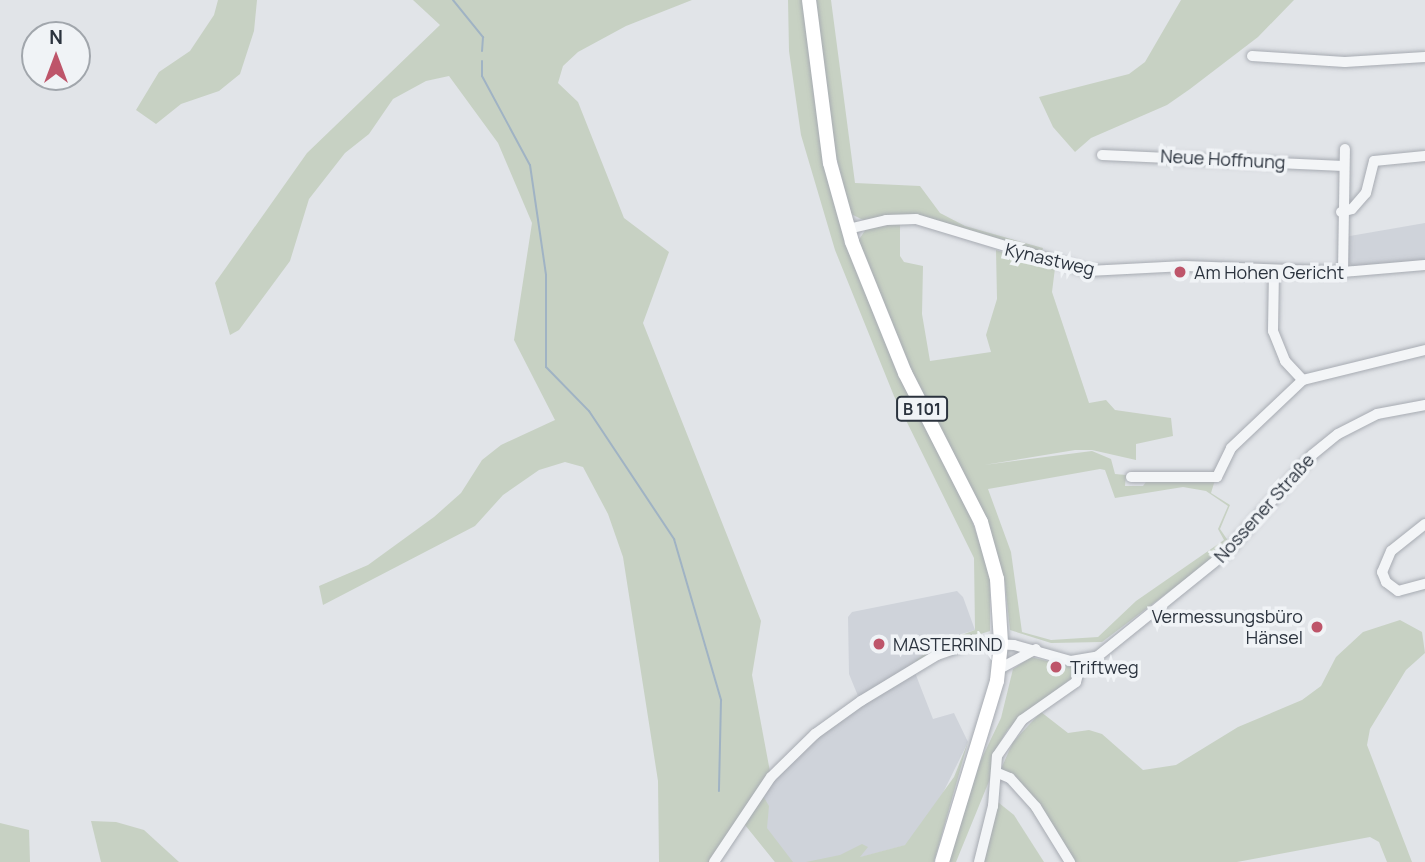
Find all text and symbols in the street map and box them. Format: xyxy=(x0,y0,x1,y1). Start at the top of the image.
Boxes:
north arrow xyxy=(21,21,91,91)
text: N xyxy=(49,24,63,50)
street label: Neue Hoffnung xyxy=(1160,145,1286,173)
street label: Kynastweg xyxy=(1003,238,1097,280)
place label: Am Hohen Gericht xyxy=(1194,261,1344,283)
marker: Am Hohen Gericht xyxy=(1172,264,1188,280)
road number: B 101 xyxy=(896,396,948,422)
street label: Nossener Straße xyxy=(1209,449,1319,567)
place label: Vermessungsbüro Hänsel xyxy=(1152,606,1303,648)
marker: Vermessungsbüro Hänsel xyxy=(1309,619,1325,635)
place label: MASTERRIND xyxy=(893,633,1003,655)
marker: MASTERRIND xyxy=(871,636,887,652)
place label: Triftweg xyxy=(1070,656,1139,678)
marker: Triftweg xyxy=(1048,659,1064,675)

